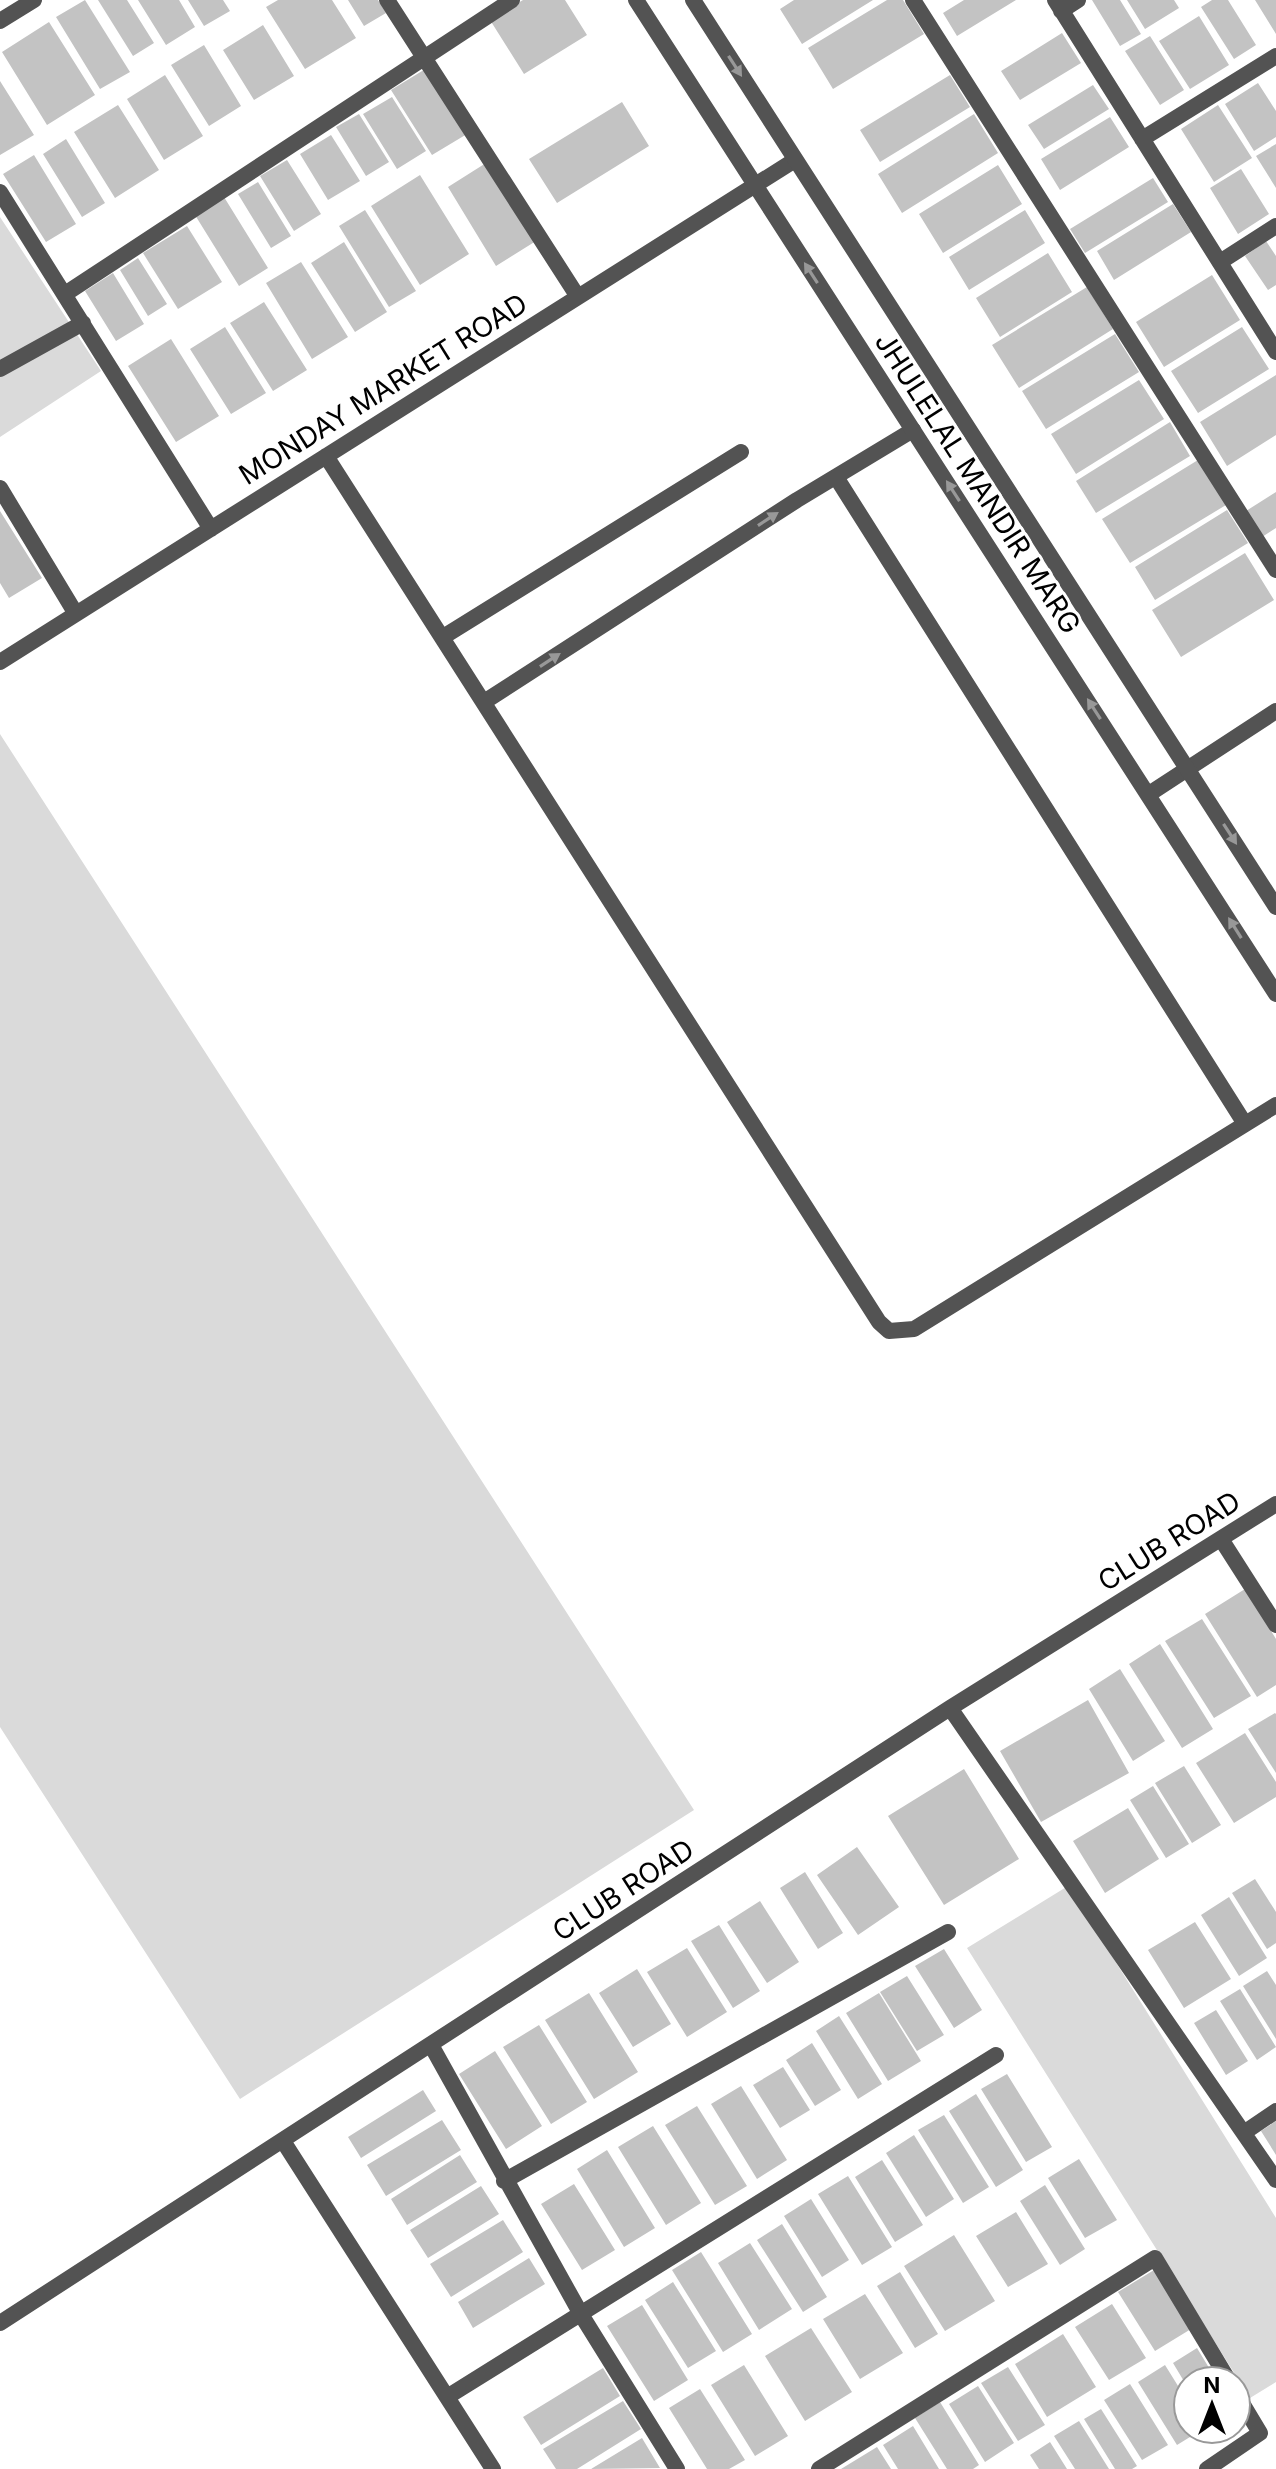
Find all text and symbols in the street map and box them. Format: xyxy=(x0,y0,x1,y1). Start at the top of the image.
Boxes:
one-way arrow xyxy=(727,55,741,77)
one-way arrow xyxy=(804,262,819,284)
street label: MONDAY MARKET ROAD xyxy=(233,286,533,492)
street label: JHULELAL MANDIR MARG xyxy=(868,326,1088,640)
one-way arrow xyxy=(946,480,960,502)
one-way arrow xyxy=(757,512,779,526)
one-way arrow xyxy=(539,652,560,667)
one-way arrow xyxy=(1087,699,1102,720)
one-way arrow xyxy=(1222,823,1237,844)
one-way arrow xyxy=(1228,917,1242,939)
street label: CLUB ROAD xyxy=(1092,1484,1246,1598)
street label: CLUB ROAD xyxy=(546,1832,700,1948)
north arrow xyxy=(1172,2365,1252,2445)
text: N xyxy=(1204,2372,1220,2398)

